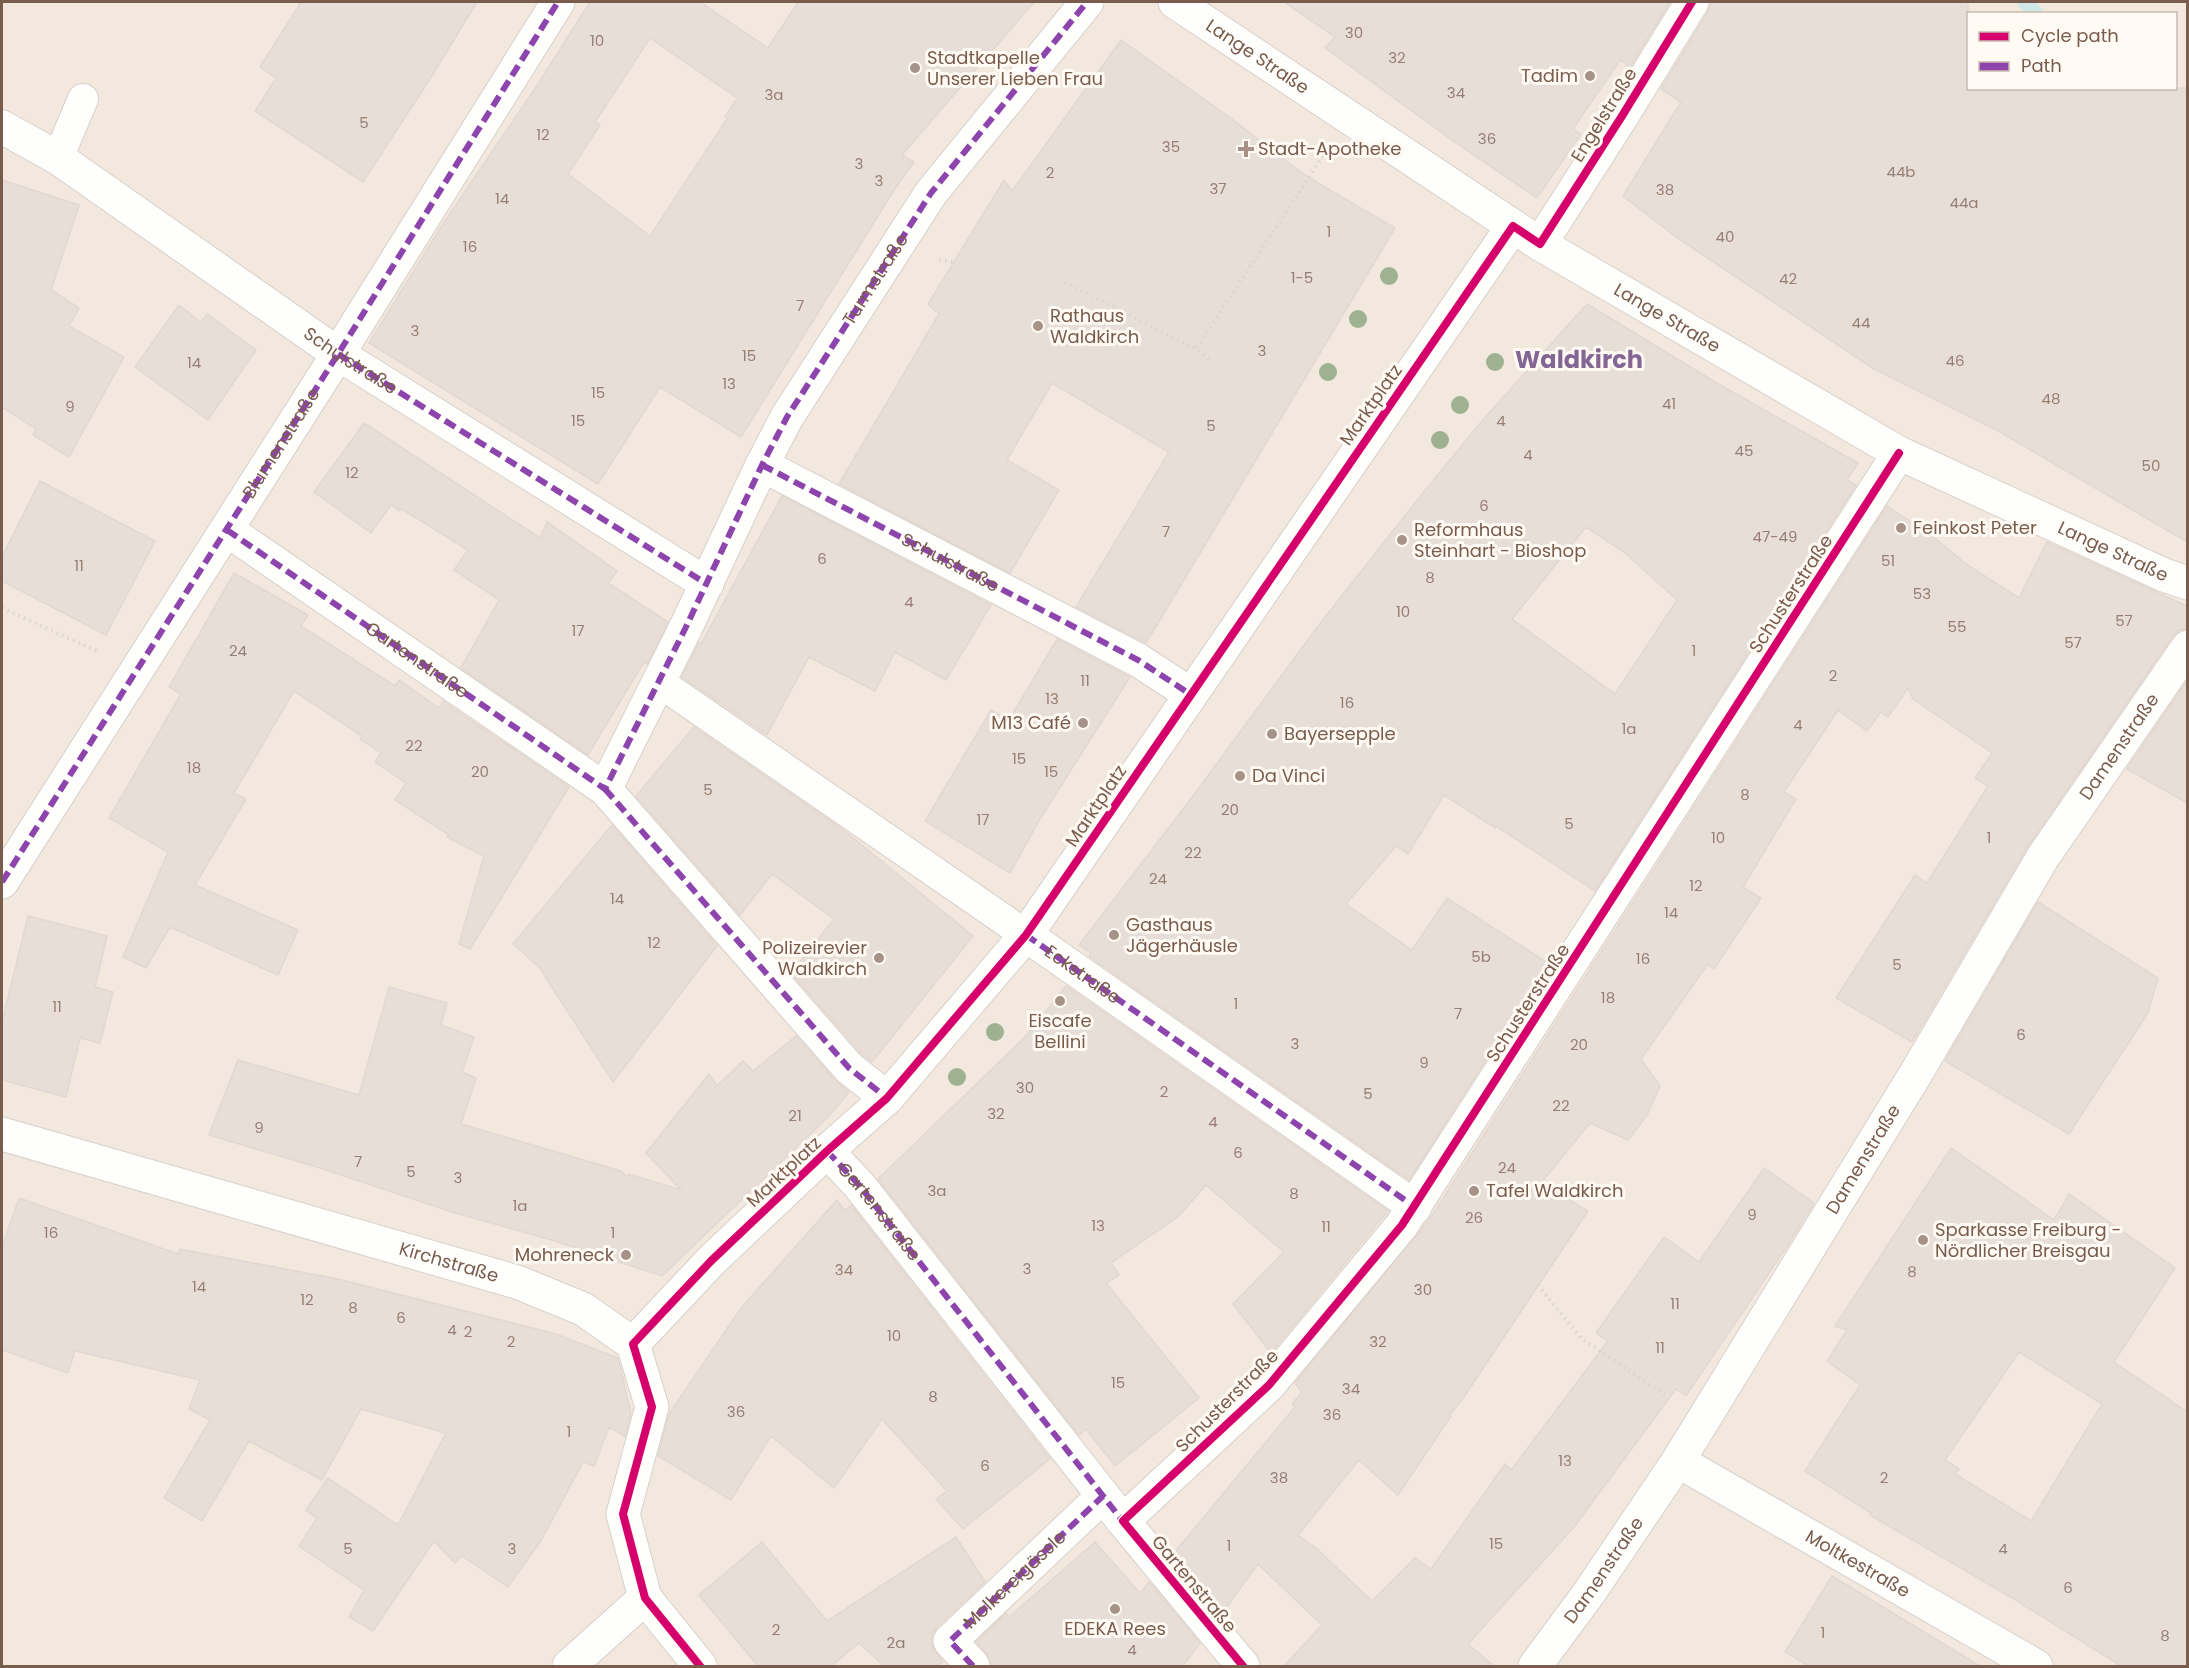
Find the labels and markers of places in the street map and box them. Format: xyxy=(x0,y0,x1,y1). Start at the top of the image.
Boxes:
place label: Stadtkapelle Unserer Lieben Frau xyxy=(927,45,1103,91)
marker: Stadtkapelle Unserer Lieben Frau xyxy=(908,61,922,75)
place label: Tadim xyxy=(1521,63,1578,88)
marker: Tadim xyxy=(1583,69,1597,83)
place label: Stadt-Apotheke xyxy=(1258,136,1401,161)
marker: Stadt-Apotheke xyxy=(1239,142,1253,156)
place label: Rathaus Waldkirch xyxy=(1050,303,1139,349)
marker: Rathaus Waldkirch xyxy=(1031,319,1045,333)
place label: Feinkost Peter xyxy=(1913,515,2037,540)
place label: Reformhaus Steinhart - Bioshop xyxy=(1414,517,1586,563)
marker: Feinkost Peter xyxy=(1894,521,1908,535)
marker: Reformhaus Steinhart - Bioshop xyxy=(1395,533,1409,547)
place label: M13 Café xyxy=(991,710,1071,735)
marker: M13 Café xyxy=(1076,716,1090,730)
place label: Bayersepple xyxy=(1284,721,1396,746)
marker: Bayersepple xyxy=(1265,727,1279,741)
place label: Da Vinci xyxy=(1252,763,1325,788)
marker: Da Vinci xyxy=(1233,769,1247,783)
place label: Gasthaus Jägerhäusle xyxy=(1126,912,1238,958)
marker: Gasthaus Jägerhäusle xyxy=(1107,928,1121,942)
place label: Polizeirevier Waldkirch xyxy=(762,935,867,981)
marker: Polizeirevier Waldkirch xyxy=(872,951,886,965)
marker: Eiscafe Bellini xyxy=(1053,994,1067,1008)
place label: Eiscafe Bellini xyxy=(1028,1008,1092,1054)
place label: Tafel Waldkirch xyxy=(1486,1178,1623,1203)
marker: Tafel Waldkirch xyxy=(1467,1184,1481,1198)
place label: Sparkasse Freiburg - Nördlicher Breisgau xyxy=(1935,1217,2121,1263)
marker: Sparkasse Freiburg - Nördlicher Breisgau xyxy=(1916,1233,1930,1247)
place label: Mohreneck xyxy=(515,1242,615,1267)
marker: Mohreneck xyxy=(619,1248,633,1262)
marker: EDEKA Rees xyxy=(1108,1602,1122,1616)
place label: EDEKA Rees xyxy=(1064,1616,1166,1641)

